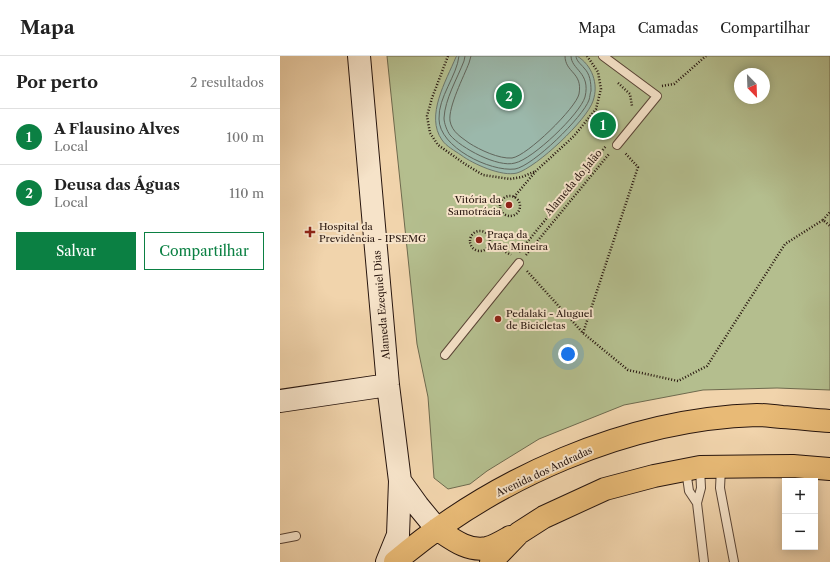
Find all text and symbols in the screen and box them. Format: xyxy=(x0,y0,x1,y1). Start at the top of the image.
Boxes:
text: Mapa xyxy=(20,16,75,39)
text: Mapa xyxy=(578,19,616,37)
text: Camadas xyxy=(638,19,698,37)
text: Compartilhar xyxy=(720,19,810,37)
north arrow xyxy=(734,68,770,104)
text: Por perto xyxy=(16,72,98,92)
text: 2 resultados xyxy=(190,74,264,90)
pin: 2 xyxy=(496,81,522,111)
pin: 1 xyxy=(590,110,616,140)
text: A Flausino Alves xyxy=(54,119,180,138)
text: 1 xyxy=(26,129,32,145)
text: 100 m xyxy=(226,129,264,145)
text: Local xyxy=(54,138,88,154)
street label: Alameda do Jalão xyxy=(541,147,605,219)
text: Deusa das Águas xyxy=(54,175,180,194)
text: 2 xyxy=(25,185,33,201)
text: 110 m xyxy=(229,185,264,201)
place label: Vitória da Samotrácia xyxy=(448,193,502,218)
text: Local xyxy=(54,194,88,210)
marker: Vitória da Samotrácia xyxy=(504,200,514,210)
place label: Hospital da Previdência - IPSEMG xyxy=(319,220,426,245)
marker: Hospital da Previdência - IPSEMG xyxy=(304,226,316,238)
place label: Praça da Mãe Mineira xyxy=(487,228,549,253)
button: Salvar xyxy=(16,232,136,270)
button: Compartilhar xyxy=(144,232,264,270)
marker: Praça da Mãe Mineira xyxy=(474,235,484,245)
street label: Alameda Ezequiel Dias xyxy=(370,250,393,361)
place label: Pedalaki - Aluguel de Bicicletas xyxy=(506,307,592,332)
marker: Pedalaki - Aluguel de Bicicletas xyxy=(493,314,503,324)
your location xyxy=(558,344,578,364)
street label: Avenida dos Andradas xyxy=(493,443,594,500)
map controls xyxy=(782,478,818,550)
button: + xyxy=(782,478,818,514)
button: − xyxy=(782,514,818,550)

